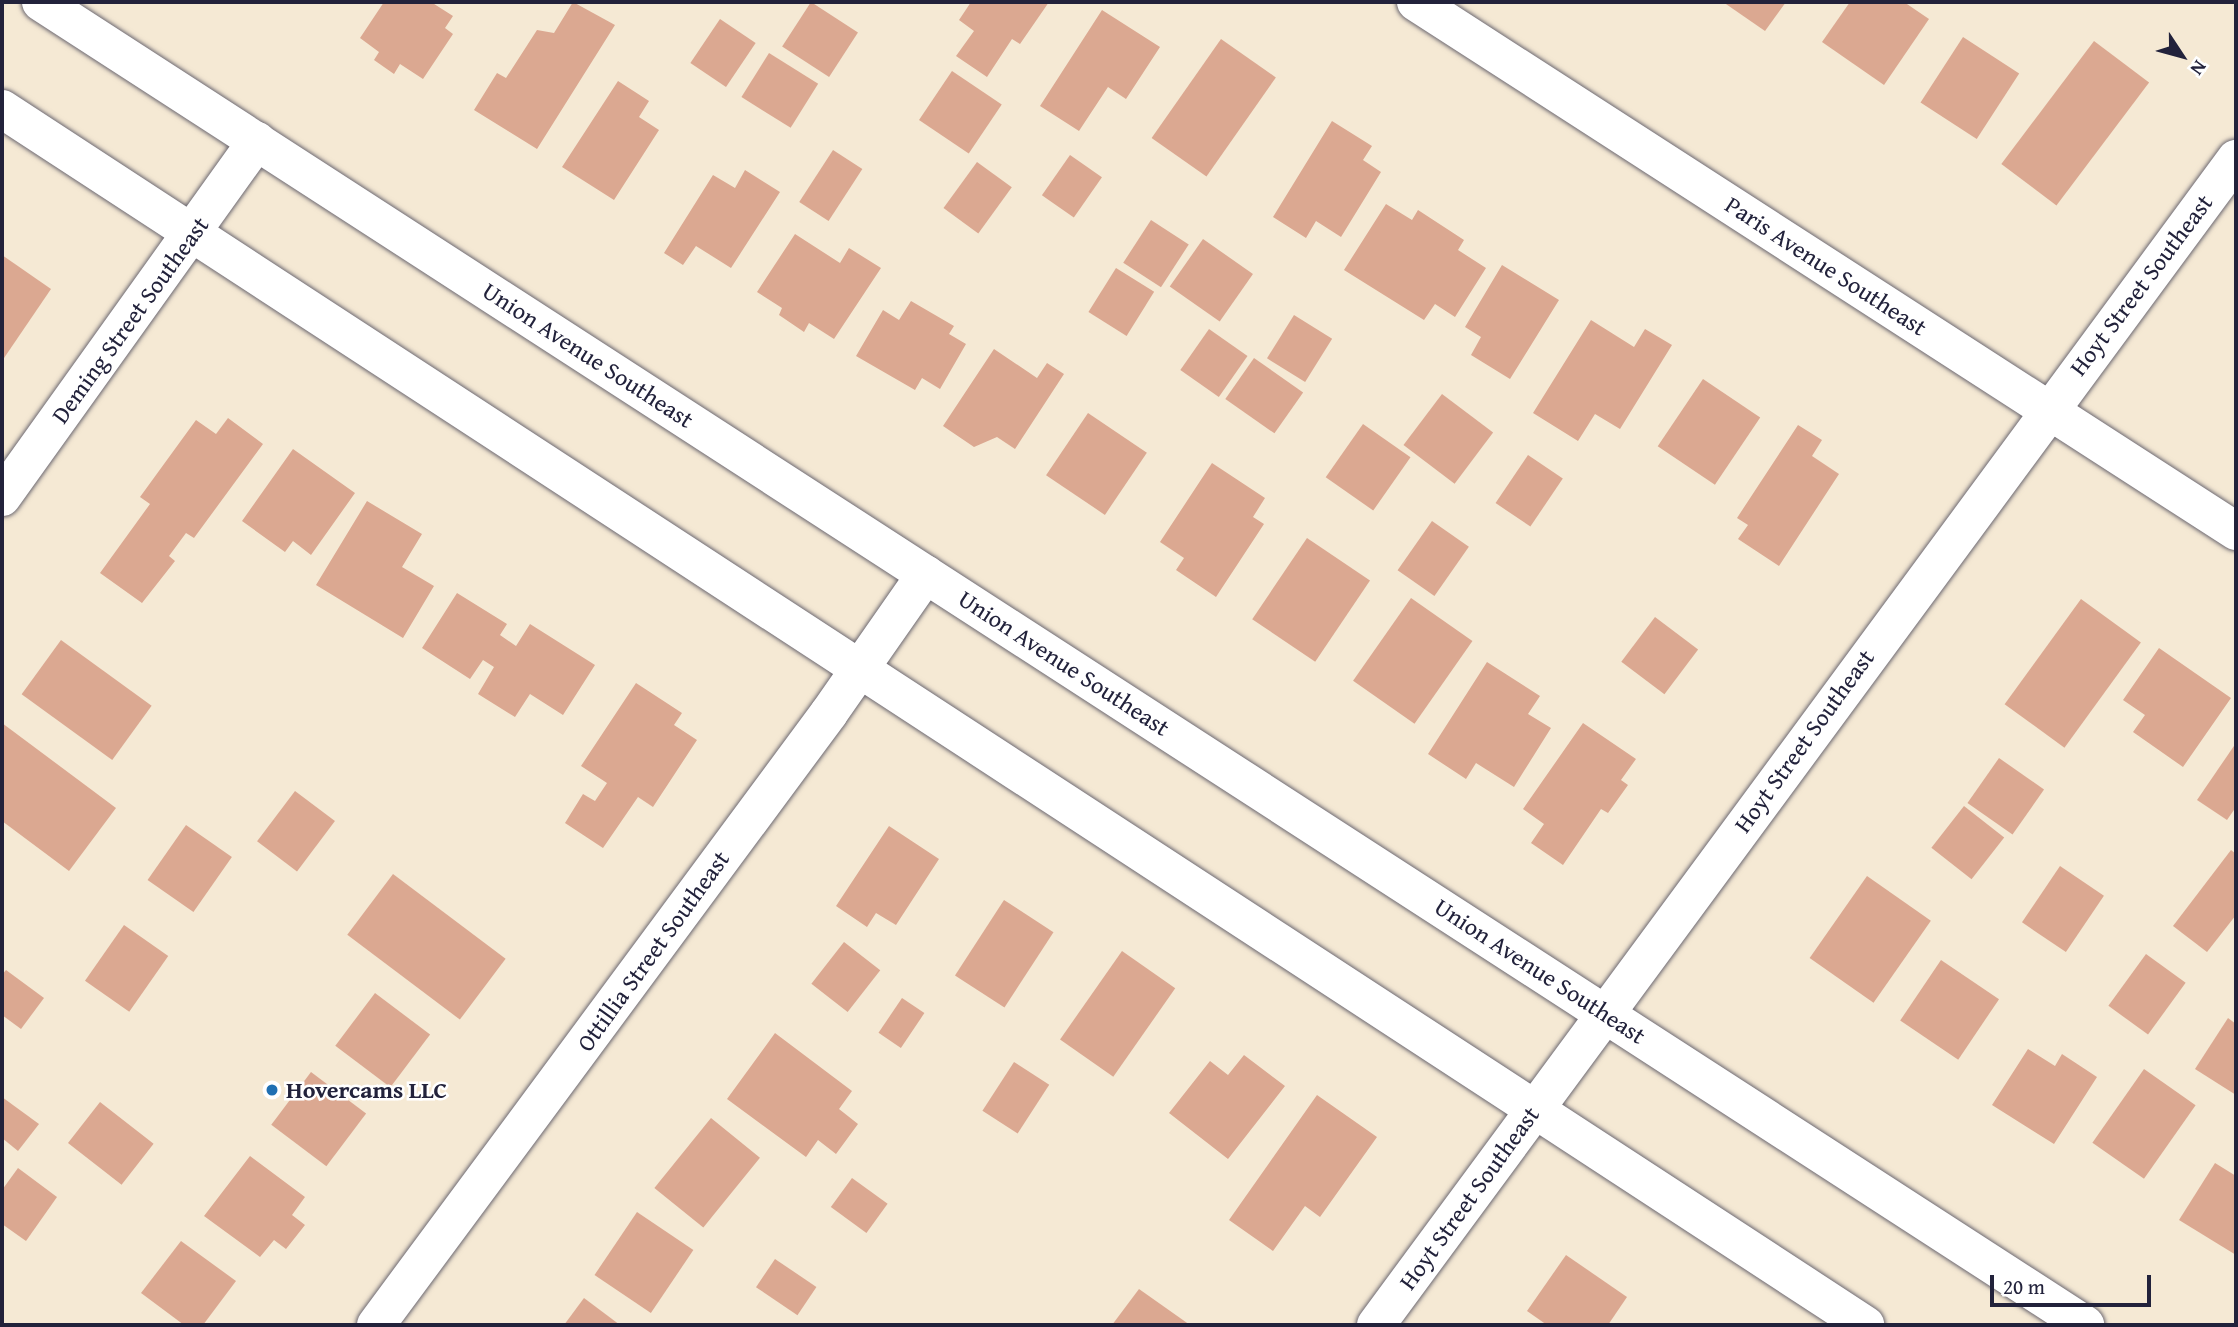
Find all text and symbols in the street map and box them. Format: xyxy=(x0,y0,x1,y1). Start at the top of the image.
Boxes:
north arrow xyxy=(2147,21,2217,91)
text: N xyxy=(2184,55,2214,82)
street label: Hoyt Street Southeast xyxy=(2063,189,2219,381)
street label: Paris Avenue Southeast xyxy=(1720,190,1932,342)
street label: Deming Street Southeast xyxy=(45,211,215,429)
street label: Union Avenue Southeast xyxy=(477,276,699,434)
street label: Union Avenue Southeast xyxy=(953,584,1175,742)
street label: Hoyt Street Southeast xyxy=(1728,644,1880,838)
street label: Ottillia Street Southeast xyxy=(571,845,735,1057)
street label: Union Avenue Southeast xyxy=(1429,892,1651,1050)
place label: Hovercams LLC xyxy=(286,1076,447,1104)
marker: Hovercams LLC xyxy=(264,1082,280,1098)
street label: Hoyt Street Southeast xyxy=(1393,1101,1545,1295)
scale bar xyxy=(1993,1260,2154,1304)
text: 20 m xyxy=(2003,1271,2045,1302)

